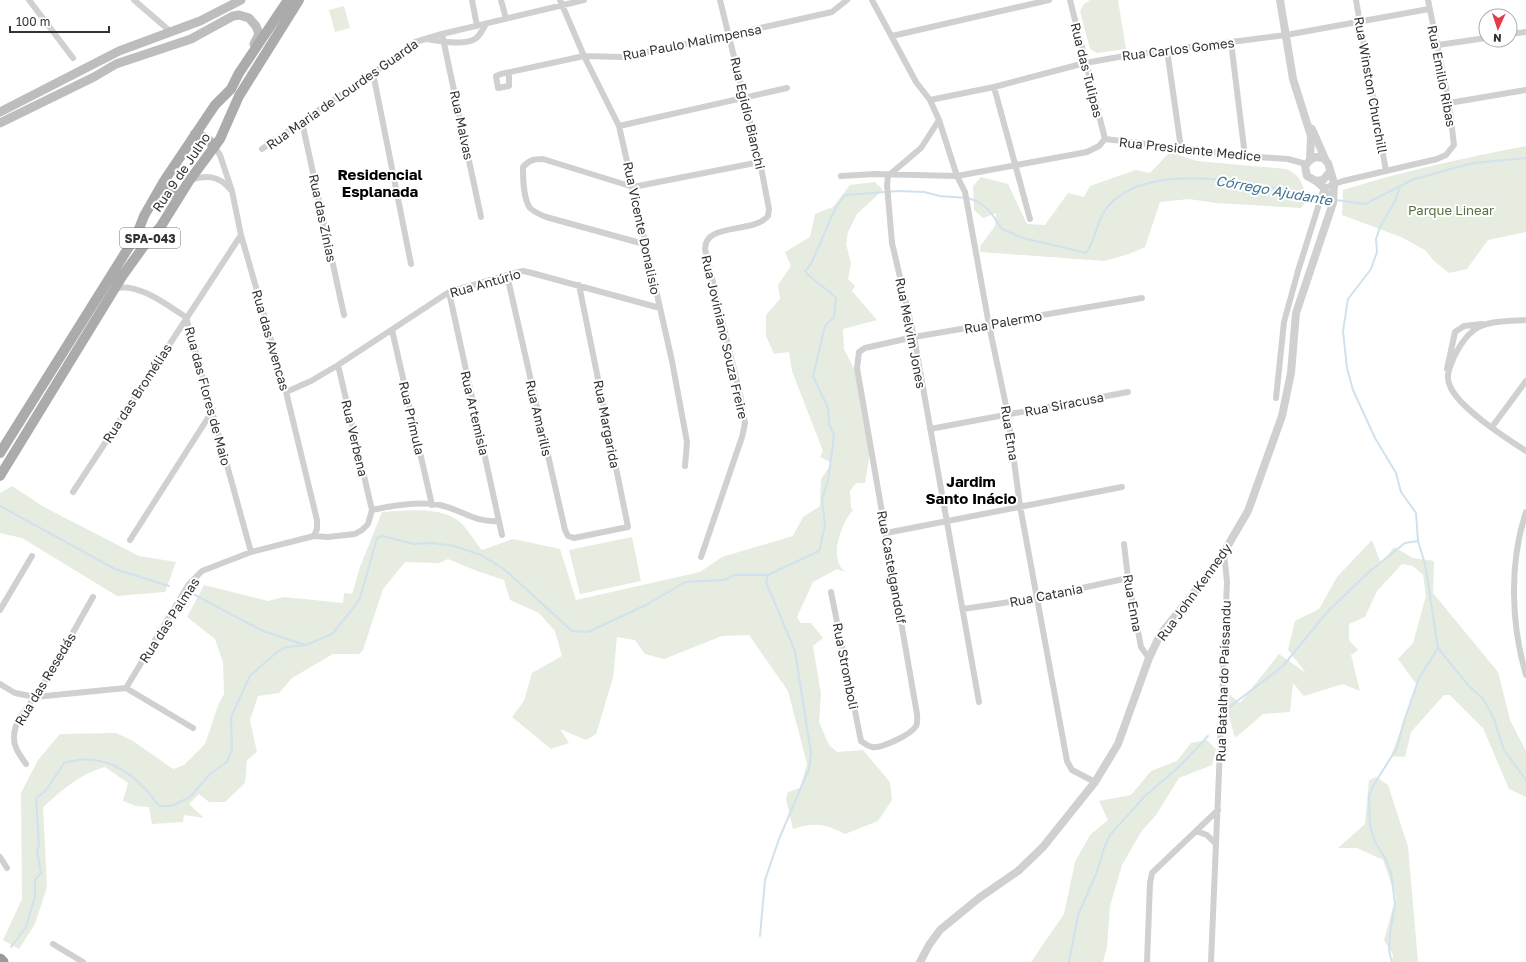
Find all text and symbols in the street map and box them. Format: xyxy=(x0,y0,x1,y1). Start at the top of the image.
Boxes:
scale bar xyxy=(10,8,109,34)
north arrow xyxy=(1478,8,1518,48)
text: 100 m xyxy=(16,14,50,29)
street label: Rua Winston Churchill xyxy=(1351,15,1391,155)
street label: Rua Paulo Malimpensa xyxy=(621,21,763,63)
street label: Rua das Tulipas xyxy=(1067,21,1107,119)
street label: Rua Emilio Ribas xyxy=(1424,24,1460,128)
text: N xyxy=(1493,32,1502,45)
street label: Rua Carlos Gomes xyxy=(1121,34,1235,64)
street label: Rua Maria de Lourdes Guarda xyxy=(263,35,421,153)
street label: Rua Egidio Bianchi xyxy=(727,55,769,171)
street label: Rua Malvas xyxy=(447,89,477,161)
street label: Rua 9 de Julho xyxy=(149,129,213,215)
street label: Rua Presidente Medice xyxy=(1118,134,1262,164)
street label: Rua Vicente Donalisio xyxy=(620,160,664,296)
district label: Residencial Esplanada xyxy=(337,165,423,200)
water label: Córrego Ajudante xyxy=(1215,171,1334,209)
street label: Rua das Zínias xyxy=(306,173,340,264)
park label: Parque Linear xyxy=(1408,202,1494,218)
road number: SPA-043 xyxy=(120,228,180,248)
street label: Rua Joviniano Souza Freire xyxy=(698,253,752,421)
street label: Rua Antúrio xyxy=(448,265,522,301)
street label: Rua Melvim Jones xyxy=(892,276,930,390)
street label: Rua das Avencas xyxy=(249,288,293,392)
street label: Rua Palermo xyxy=(963,307,1043,337)
street label: Rua das Flores de Maio xyxy=(182,325,234,467)
street label: Rua das Bromélias xyxy=(99,340,175,446)
street label: Rua Artemisia xyxy=(457,369,493,457)
street label: Rua Amarilis xyxy=(522,378,556,458)
street label: Rua Margarida xyxy=(591,378,623,470)
street label: Rua Prímula xyxy=(396,380,428,456)
street label: Rua Siracusa xyxy=(1023,388,1105,420)
street label: Rua Verbena xyxy=(338,398,372,478)
street label: Rua Etna xyxy=(998,404,1022,462)
district label: Jardim Santo Inácio xyxy=(925,472,1017,507)
street label: Rua Castelgandolf xyxy=(874,509,910,625)
street label: Rua John Kennedy xyxy=(1153,540,1235,644)
street label: Rua Enna xyxy=(1120,573,1146,633)
street label: Rua das Palmas xyxy=(136,574,202,666)
street label: Rua Catania xyxy=(1008,580,1084,610)
street label: Rua Batalha do Paissandu xyxy=(1212,600,1234,762)
street label: Rua Stromboli xyxy=(830,621,862,711)
street label: Rua das Resedás xyxy=(11,630,79,728)

